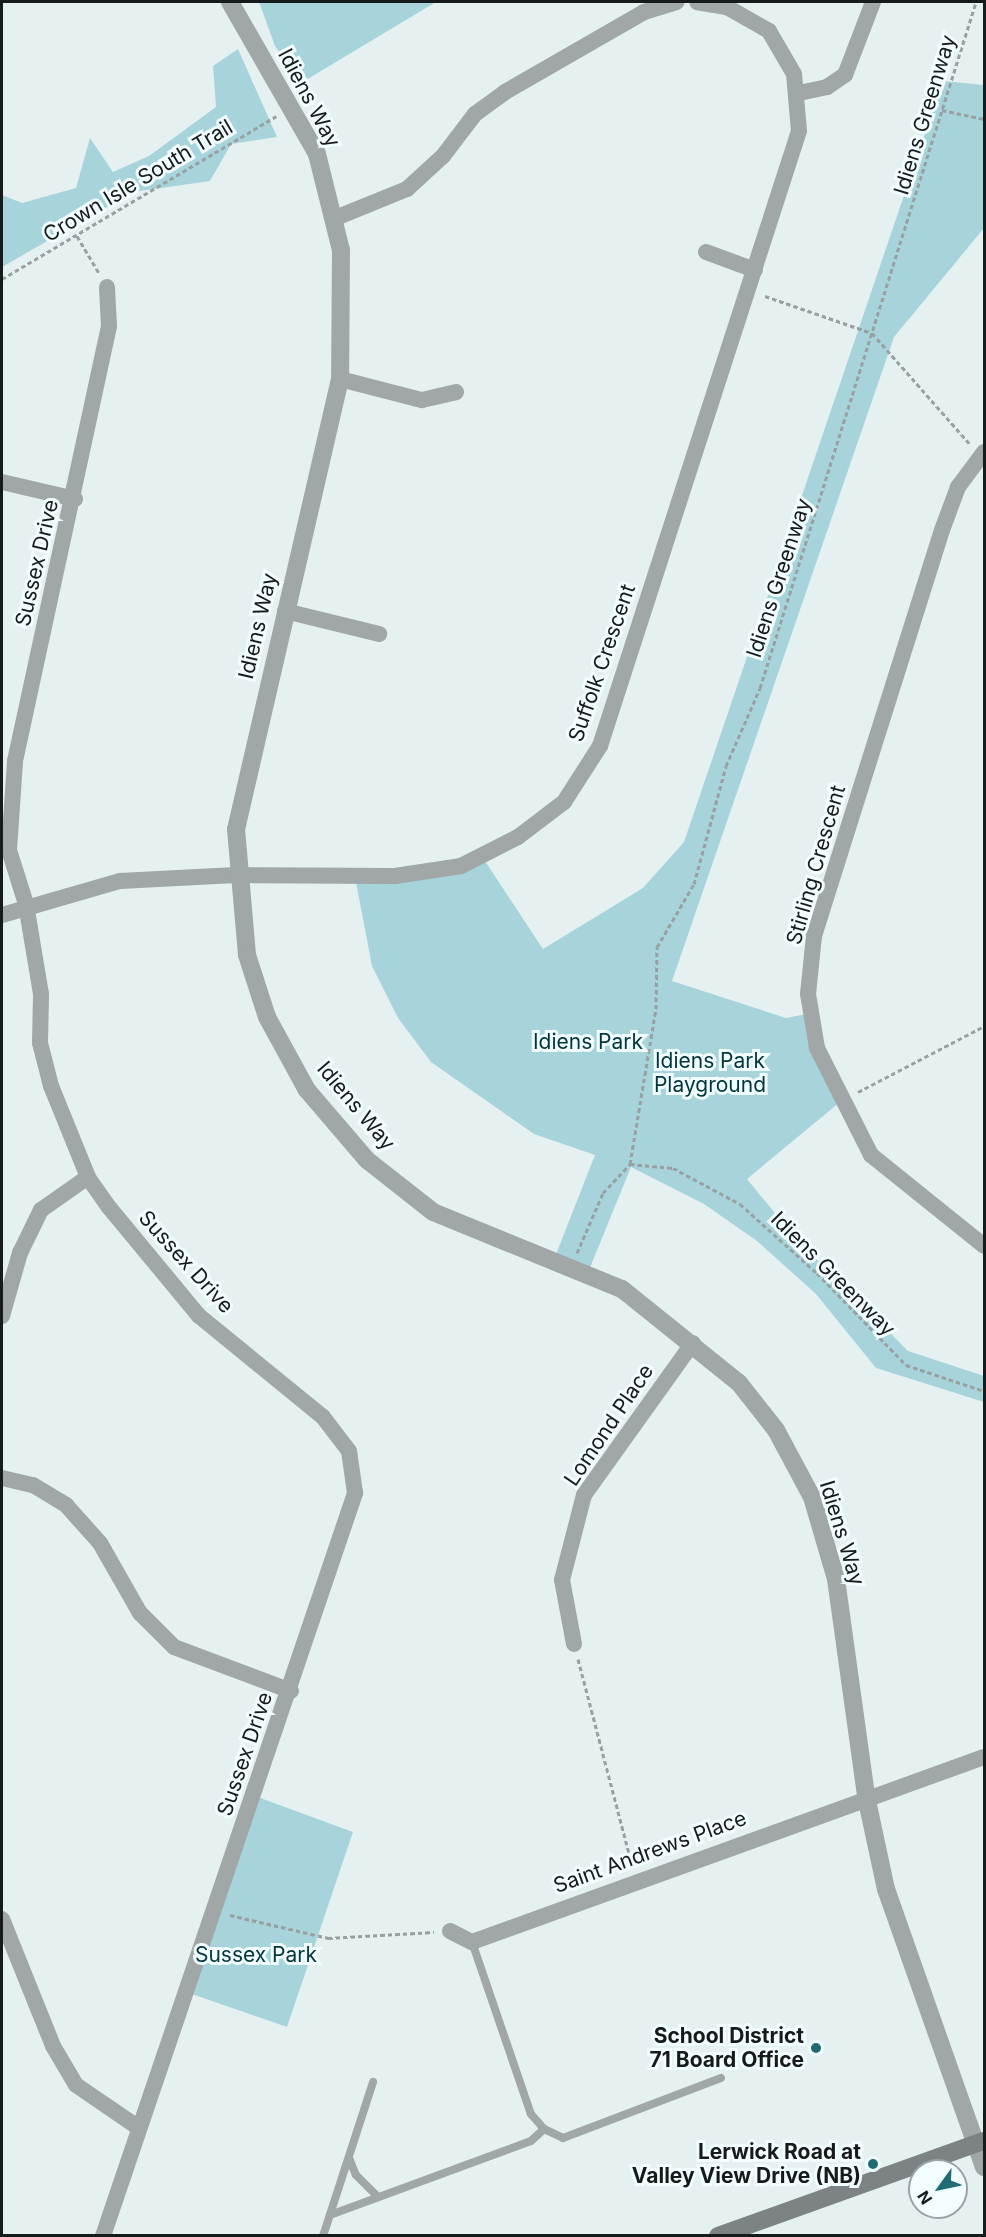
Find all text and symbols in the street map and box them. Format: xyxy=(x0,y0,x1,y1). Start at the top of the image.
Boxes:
street label: Idiens Greenway xyxy=(889,32,961,198)
street label: Idiens Way xyxy=(272,44,346,152)
street label: Crown Isle South Trail xyxy=(39,114,237,248)
street label: Idiens Greenway xyxy=(741,495,817,661)
street label: Sussex Drive xyxy=(10,497,64,629)
street label: Idiens Way xyxy=(234,570,282,682)
street label: Suffolk Crescent xyxy=(563,581,641,745)
street label: Stirling Crescent xyxy=(781,782,851,948)
park label: Idiens Park xyxy=(533,1029,643,1055)
park label: Idiens Park Playground xyxy=(654,1048,766,1098)
street label: Idiens Way xyxy=(312,1056,400,1156)
street label: Sussex Drive xyxy=(133,1206,239,1318)
street label: Idiens Greenway xyxy=(765,1206,901,1342)
street label: Lomond Place xyxy=(559,1359,659,1491)
street label: Idiens Way xyxy=(814,1478,870,1588)
street label: Sussex Drive xyxy=(212,1689,278,1819)
street label: Saint Andrews Place xyxy=(550,1805,750,1899)
park label: Sussex Park xyxy=(195,1942,317,1968)
place label: School District 71 Board Office xyxy=(650,2023,804,2073)
marker: School District 71 Board Office xyxy=(809,2041,823,2055)
place label: Lerwick Road at Valley View Drive (NB) xyxy=(632,2139,861,2189)
marker: Lerwick Road at Valley View Drive (NB) xyxy=(866,2157,880,2171)
north arrow xyxy=(908,2159,968,2219)
text: N xyxy=(913,2187,936,2208)

